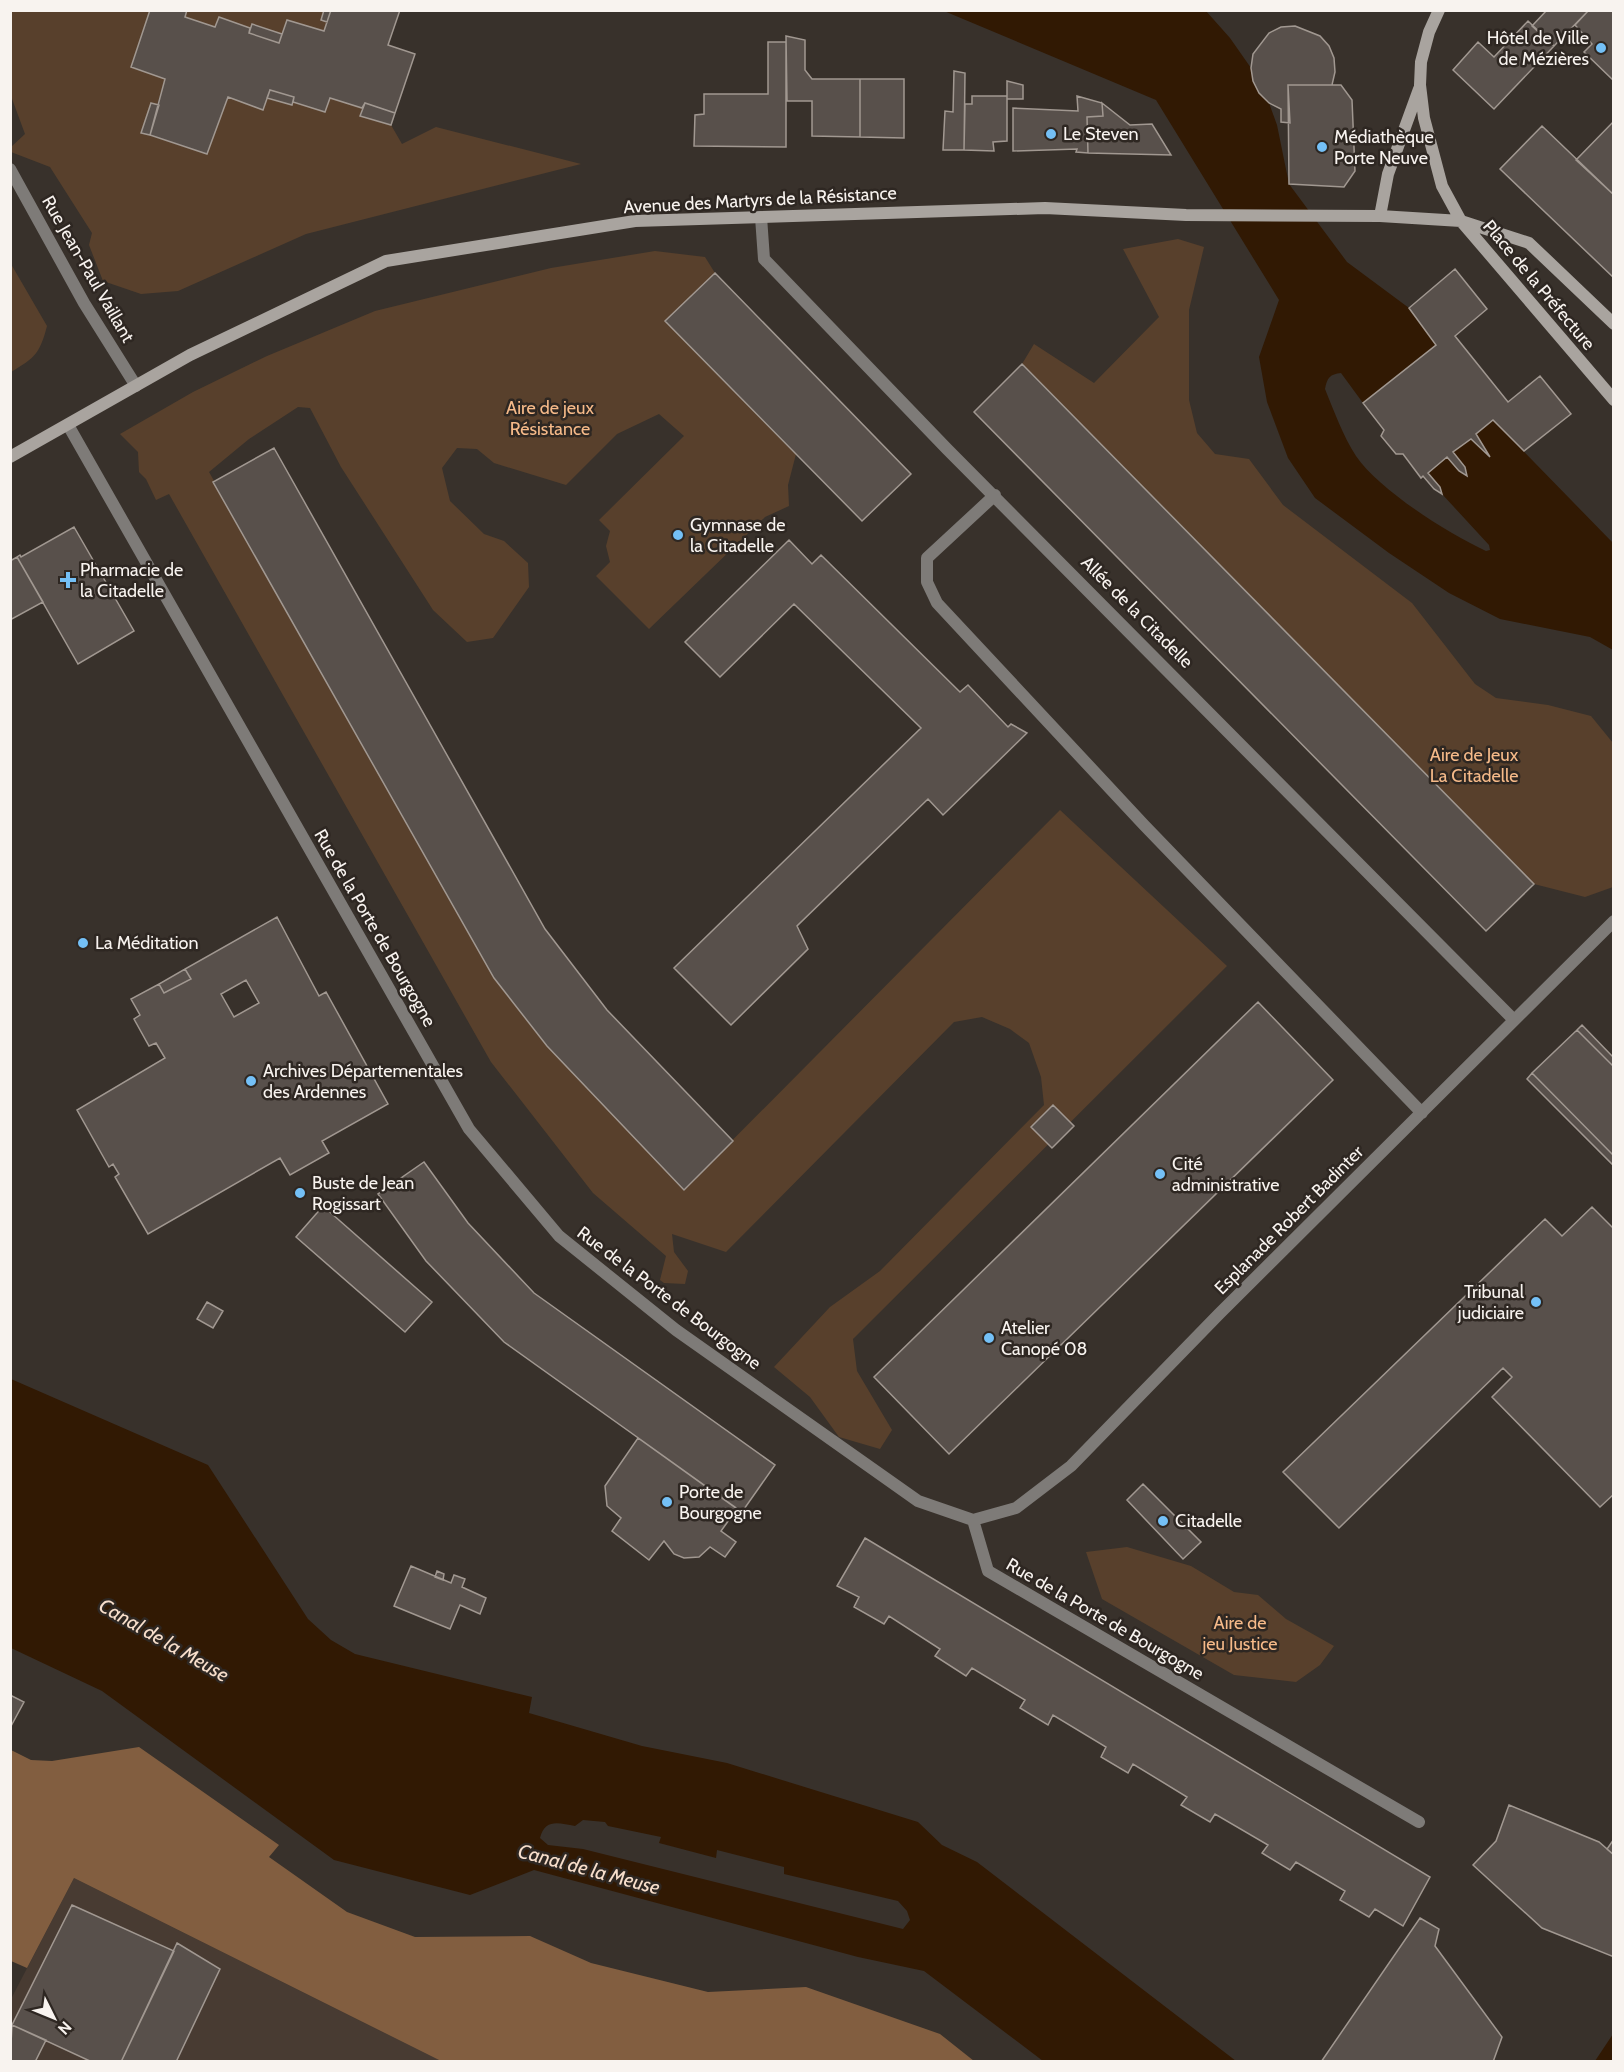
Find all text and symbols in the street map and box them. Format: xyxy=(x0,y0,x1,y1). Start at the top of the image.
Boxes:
place label: Hôtel de Ville de Mézières xyxy=(1487,27,1589,70)
marker: Hôtel de Ville de Mézières xyxy=(1594,41,1608,55)
place label: Le Steven xyxy=(1063,123,1138,145)
place label: Médiathèque Porte Neuve xyxy=(1334,126,1434,169)
marker: Le Steven xyxy=(1044,127,1058,141)
marker: Médiathèque Porte Neuve xyxy=(1315,140,1329,154)
street label: Avenue des Martyrs de la Résistance xyxy=(623,182,897,218)
street label: Rue Jean-Paul Vaillant xyxy=(37,192,139,346)
street label: Place de la Préfecture xyxy=(1478,216,1600,354)
park label: Aire de jeux Résistance xyxy=(506,397,594,440)
place label: Gymnase de la Citadelle xyxy=(690,514,785,557)
marker: Gymnase de la Citadelle xyxy=(671,528,685,542)
street label: Allée de la Citadelle xyxy=(1077,552,1197,672)
place label: Pharmacie de la Citadelle xyxy=(80,559,183,602)
marker: Pharmacie de la Citadelle xyxy=(61,573,75,587)
park label: Aire de Jeux La Citadelle xyxy=(1430,744,1519,787)
street label: Rue de la Porte de Bourgogne xyxy=(309,825,441,1031)
place label: La Méditation xyxy=(95,932,199,954)
marker: La Méditation xyxy=(76,936,90,950)
place label: Archives Départementales des Ardennes xyxy=(263,1060,463,1103)
marker: Archives Départementales des Ardennes xyxy=(244,1074,258,1088)
street label: Esplanade Robert Badinter xyxy=(1210,1141,1368,1299)
place label: Cité administrative xyxy=(1172,1153,1279,1196)
marker: Cité administrative xyxy=(1153,1167,1167,1181)
place label: Buste de Jean Rogissart xyxy=(312,1172,414,1215)
marker: Buste de Jean Rogissart xyxy=(293,1186,307,1200)
street label: Rue de la Porte de Bourgogne xyxy=(573,1222,765,1374)
place label: Tribunal judiciaire xyxy=(1457,1281,1525,1324)
marker: Tribunal judiciaire xyxy=(1529,1295,1543,1309)
place label: Atelier Canopé 08 xyxy=(1001,1317,1087,1360)
marker: Atelier Canopé 08 xyxy=(982,1331,996,1345)
place label: Porte de Bourgogne xyxy=(679,1481,762,1524)
marker: Porte de Bourgogne xyxy=(660,1495,674,1509)
place label: Citadelle xyxy=(1175,1510,1242,1532)
marker: Citadelle xyxy=(1156,1514,1170,1528)
street label: Rue de la Porte de Bourgogne xyxy=(1002,1553,1208,1685)
water label: Canal de la Meuse xyxy=(95,1593,233,1687)
park label: Aire de jeu Justice xyxy=(1202,1612,1277,1655)
water label: Canal de la Meuse xyxy=(515,1839,663,1899)
north arrow xyxy=(24,1988,84,2048)
text: N xyxy=(54,2017,75,2039)

